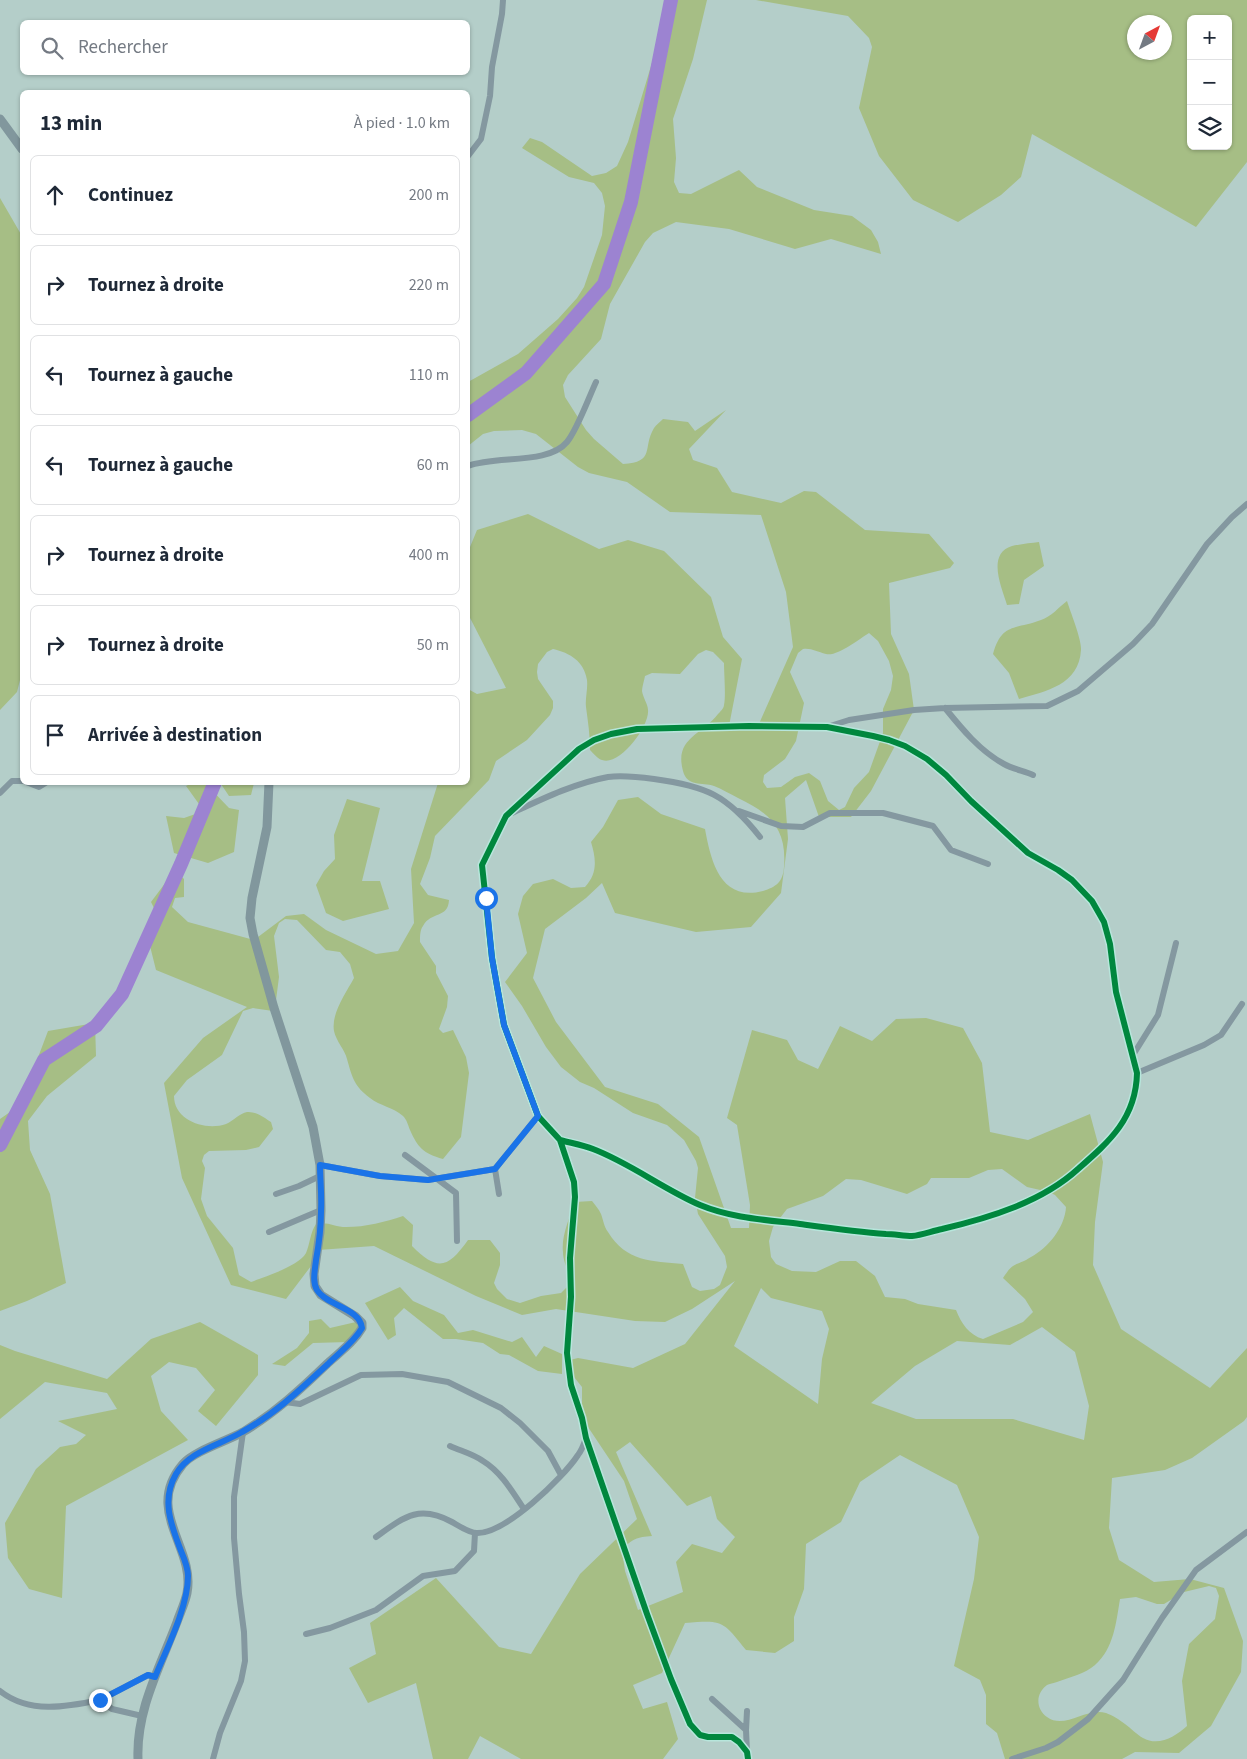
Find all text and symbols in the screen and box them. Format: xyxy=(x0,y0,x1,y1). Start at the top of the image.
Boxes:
north arrow xyxy=(1127,15,1172,60)
map controls xyxy=(1187,15,1232,150)
button: + xyxy=(1187,15,1232,60)
search box xyxy=(20,20,470,75)
icon: search xyxy=(38,34,66,62)
text: Rechercher xyxy=(78,34,168,61)
button: − xyxy=(1187,60,1232,105)
button: layers xyxy=(1187,105,1232,150)
text: 13 min xyxy=(40,108,102,138)
text: À pied · 1.0 km xyxy=(354,112,450,134)
icon: ahead xyxy=(41,181,69,209)
text: Continuez xyxy=(88,182,173,209)
text: 200 m xyxy=(409,184,449,206)
icon: right xyxy=(41,271,69,299)
text: Tournez à droite xyxy=(88,272,224,299)
text: 220 m xyxy=(409,274,449,296)
icon: left xyxy=(41,361,69,389)
text: Tournez à gauche xyxy=(88,362,233,389)
text: 110 m xyxy=(409,364,449,386)
icon: left xyxy=(41,451,69,479)
text: Tournez à gauche xyxy=(88,452,233,479)
text: 60 m xyxy=(417,454,449,476)
icon: right xyxy=(41,541,69,569)
text: Tournez à droite xyxy=(88,542,224,569)
text: 400 m xyxy=(409,544,449,566)
icon: right xyxy=(41,631,69,659)
text: Tournez à droite xyxy=(88,632,224,659)
text: 50 m xyxy=(417,634,449,656)
icon: arrive xyxy=(41,721,69,749)
text: Arrivée à destination xyxy=(88,722,262,749)
route start xyxy=(475,887,498,910)
route end xyxy=(89,1689,112,1712)

